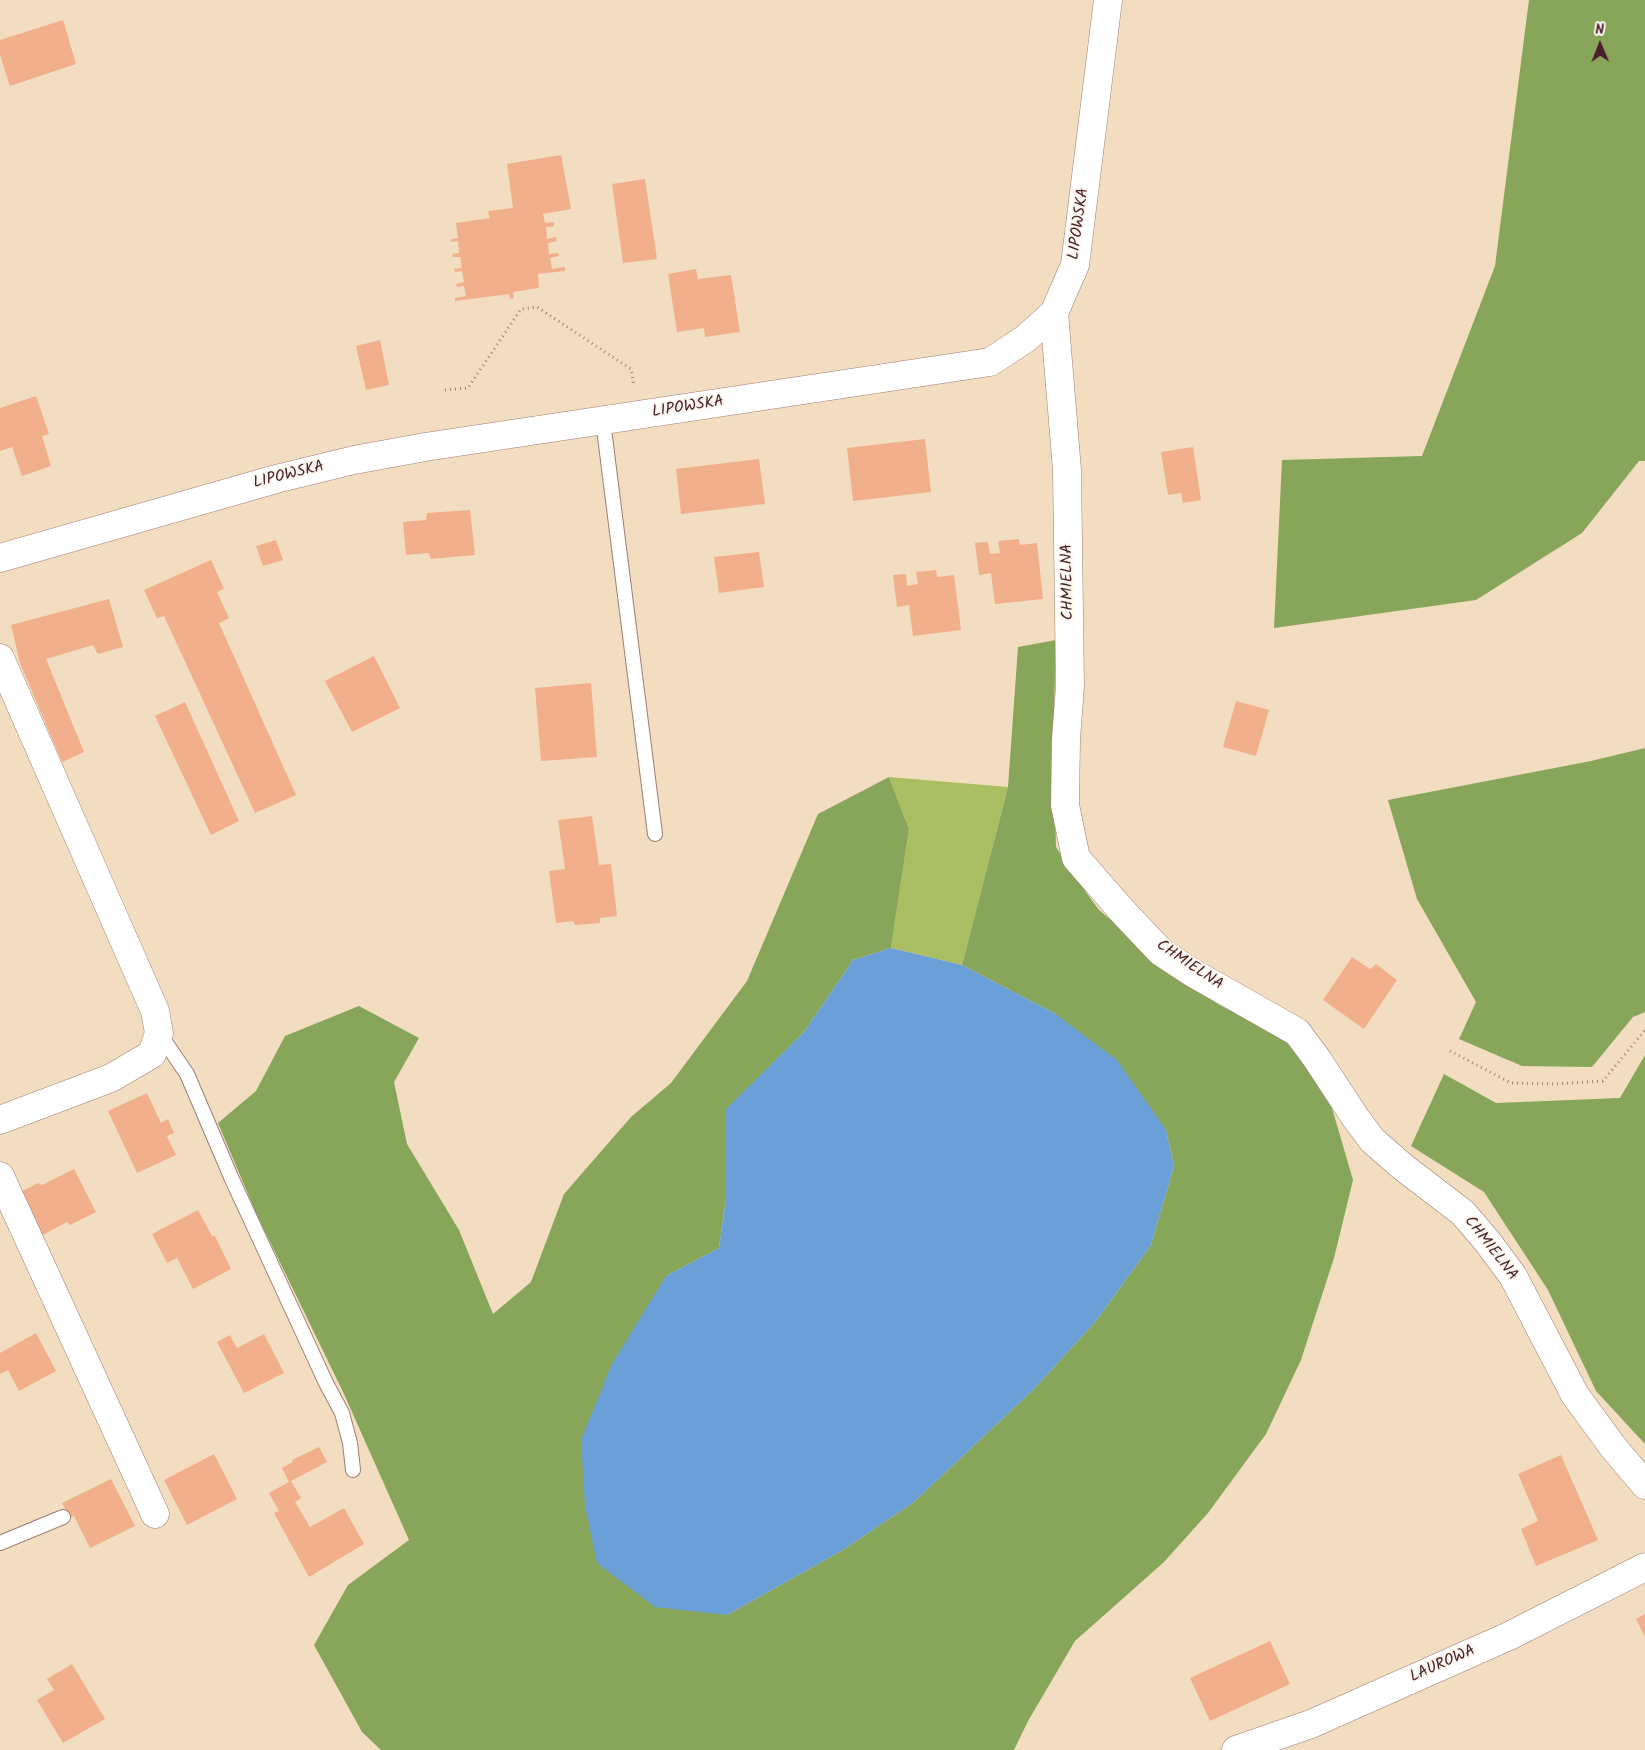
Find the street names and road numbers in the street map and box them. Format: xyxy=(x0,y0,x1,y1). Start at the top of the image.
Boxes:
street label: LIPOWSKA xyxy=(1065,187,1095,261)
street label: LIPOWSKA xyxy=(651,393,725,423)
street label: LIPOWSKA xyxy=(252,458,326,494)
street label: CHMIELNA xyxy=(1059,544,1079,620)
street label: CHMIELNA xyxy=(1152,937,1226,995)
street label: CHMIELNA xyxy=(1459,1213,1521,1285)
street label: LAUROWA xyxy=(1407,1642,1479,1688)

